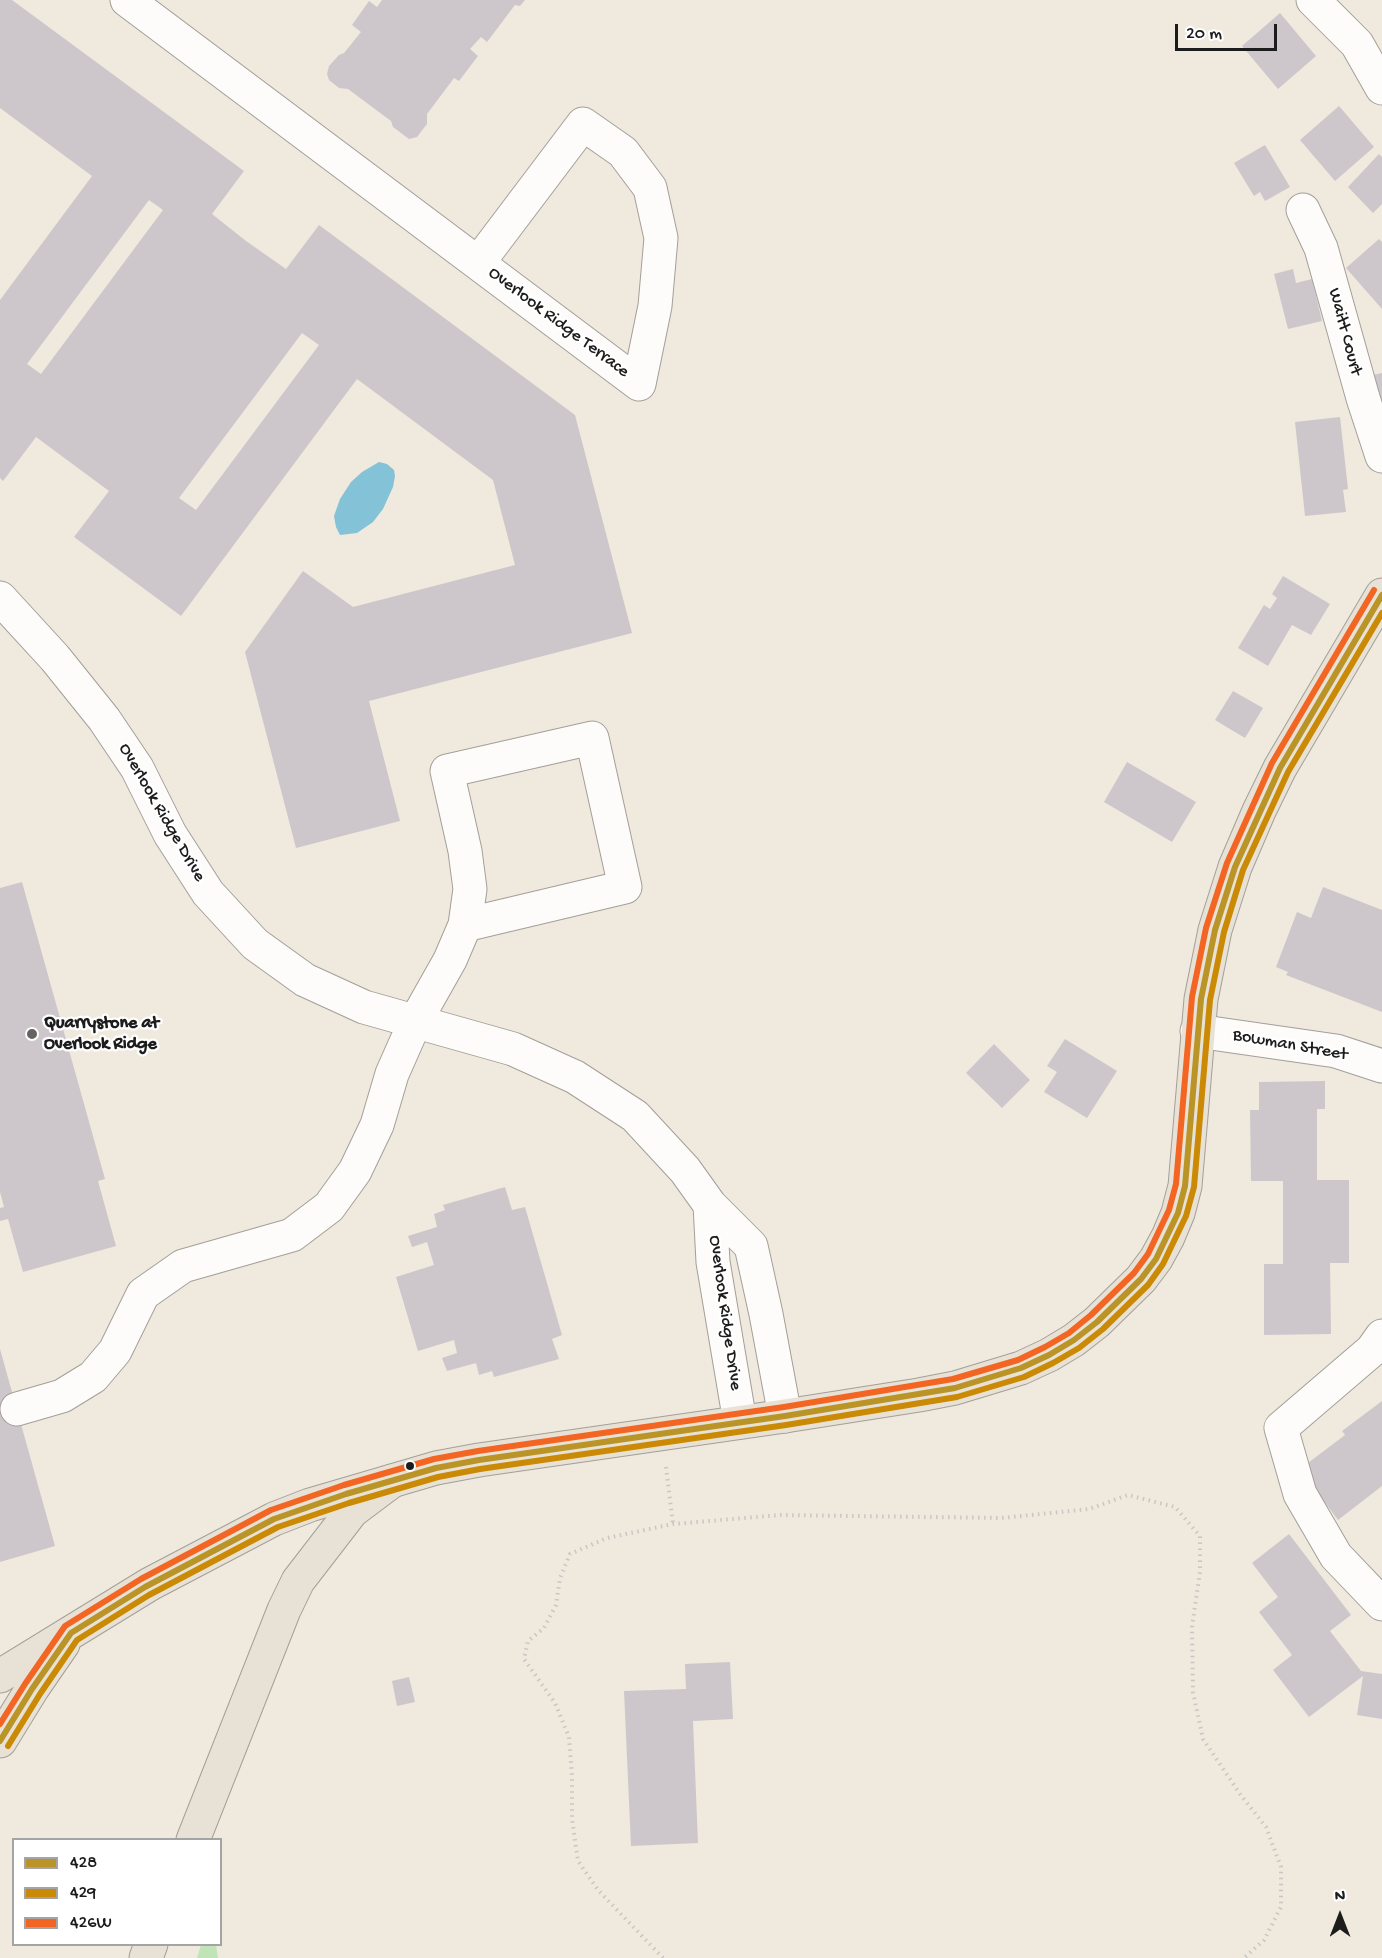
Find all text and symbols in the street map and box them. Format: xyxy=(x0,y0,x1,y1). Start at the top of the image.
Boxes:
scale bar xyxy=(1178,12,1280,50)
text: 20 m xyxy=(1186,24,1222,45)
street label: Overlook Ridge Terrace xyxy=(483,263,633,383)
street label: Waitt Court xyxy=(1322,286,1366,378)
street label: Overlook Ridge Drive xyxy=(113,740,209,886)
place label: Quarrystone at Overlook Ridge xyxy=(44,1013,159,1056)
street label: Bowman Street xyxy=(1231,1025,1349,1067)
marker: Quarrystone at Overlook Ridge xyxy=(25,1027,39,1041)
street label: Overlook Ridge Drive xyxy=(702,1234,746,1392)
unlabelled marker xyxy=(404,1460,416,1472)
legend xyxy=(12,1838,222,1946)
text: 428 xyxy=(70,1853,97,1874)
text: 429 xyxy=(70,1883,96,1904)
north arrow xyxy=(1310,1886,1370,1946)
text: N xyxy=(1335,1888,1345,1907)
text: 426W xyxy=(70,1913,112,1934)

